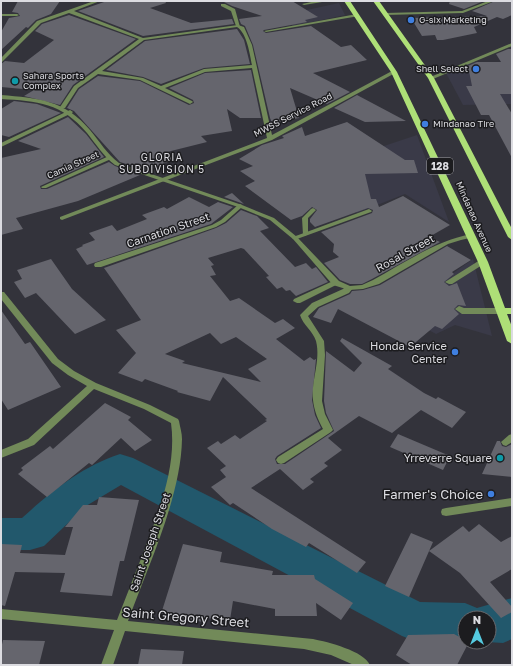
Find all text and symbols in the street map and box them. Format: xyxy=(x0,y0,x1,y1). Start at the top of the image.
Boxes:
place label: G-six Marketing xyxy=(419,14,487,25)
marker: G-six Marketing xyxy=(406,15,416,25)
place label: Shell Select xyxy=(416,63,468,74)
marker: Shell Select xyxy=(471,64,481,74)
place label: Sahara Sports Complex xyxy=(23,70,84,91)
marker: Sahara Sports Complex xyxy=(10,76,20,86)
street label: MWSS Service Road xyxy=(252,90,334,139)
place label: Mindanao Tire xyxy=(433,118,494,129)
marker: Mindanao Tire xyxy=(420,119,430,129)
street label: Camia Street xyxy=(45,148,101,181)
district label: GLORIA SUBDIVISION 5 xyxy=(119,151,205,175)
road number: 128 xyxy=(427,158,453,174)
street label: Mindanao Avenue xyxy=(454,180,495,254)
street label: Carnation Street xyxy=(125,209,211,250)
street label: Rosal Street xyxy=(373,231,436,274)
place label: Honda Service Center xyxy=(370,339,448,365)
marker: Honda Service Center xyxy=(450,347,460,357)
place label: Yrreverre Square xyxy=(404,451,492,464)
marker: Yrreverre Square xyxy=(495,453,505,463)
place label: Farmer's Choice xyxy=(383,486,483,502)
marker: Farmer's Choice xyxy=(486,489,496,499)
street label: Saint Joseph Street xyxy=(126,491,173,593)
street label: Saint Gregory Street xyxy=(122,603,250,631)
north arrow xyxy=(457,610,497,650)
text: N xyxy=(473,613,481,626)

